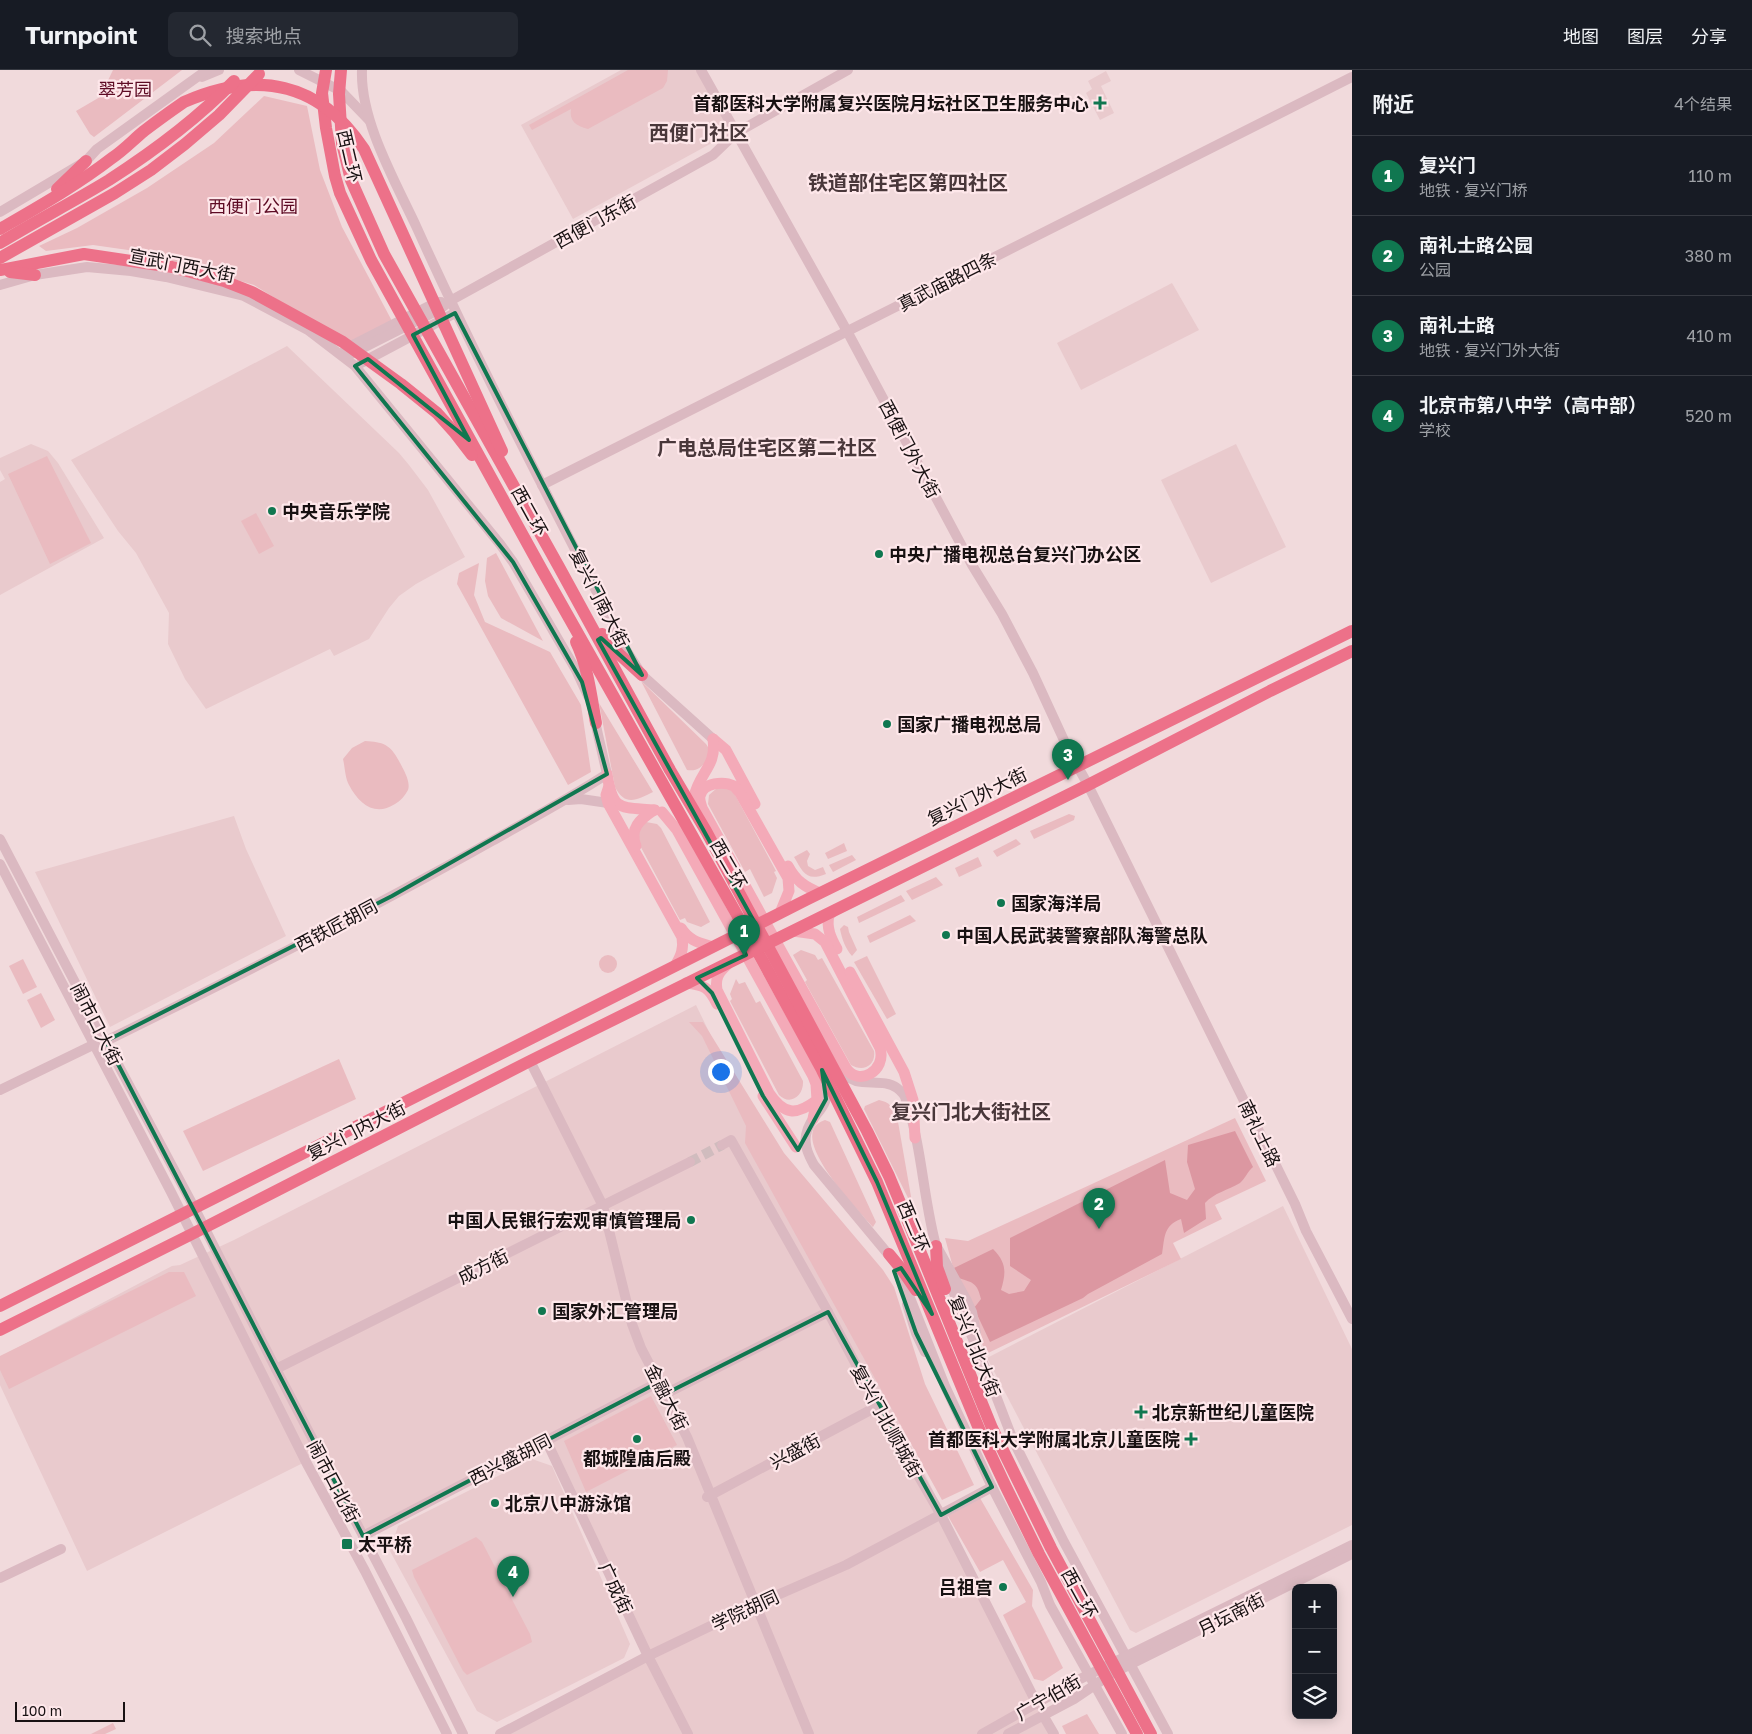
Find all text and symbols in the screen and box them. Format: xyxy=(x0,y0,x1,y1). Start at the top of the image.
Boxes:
search box xyxy=(168,12,518,57)
text: Turnpoint xyxy=(25,20,138,49)
icon: search xyxy=(186,21,214,49)
text: 搜索地点 xyxy=(226,24,302,47)
text: 地图 xyxy=(1563,25,1599,47)
text: 图层 xyxy=(1627,25,1663,47)
text: 分享 xyxy=(1691,25,1727,47)
park label: 翠芳园 xyxy=(98,78,152,100)
text: 附近 xyxy=(1372,91,1414,117)
place label: 首都医科大学附属复兴医院月坛社区卫生服务中心 xyxy=(693,92,1089,114)
text: 4个结果 xyxy=(1674,94,1732,114)
marker: 首都医科大学附属复兴医院月坛社区卫生服务中心 xyxy=(1093,96,1107,110)
district label: 西便门社区 xyxy=(649,120,749,144)
street label: 西二环 xyxy=(333,127,367,185)
text: 复兴门 xyxy=(1419,153,1476,176)
text: 1 xyxy=(1384,166,1392,186)
text: 110 m xyxy=(1688,166,1732,186)
district label: 铁道部住宅区第四社区 xyxy=(808,170,1008,194)
text: 地铁 · 复兴门桥 xyxy=(1419,180,1528,200)
street label: 西便门东街 xyxy=(550,190,640,252)
park label: 西便门公园 xyxy=(208,195,298,217)
text: 南礼士路公园 xyxy=(1419,233,1533,256)
street label: 宣武门西大街 xyxy=(127,244,237,286)
text: 2 xyxy=(1383,246,1393,266)
text: 380 m xyxy=(1685,246,1732,266)
street label: 真武庙路四条 xyxy=(894,247,1000,315)
text: 公园 xyxy=(1419,260,1451,280)
text: 南礼士路 xyxy=(1419,313,1495,336)
text: 3 xyxy=(1383,326,1393,346)
text: 410 m xyxy=(1686,326,1732,346)
text: 地铁 · 复兴门外大街 xyxy=(1419,340,1560,360)
text: 北京市第八中学（高中部） xyxy=(1419,393,1647,416)
street label: 西便门外大街 xyxy=(875,396,945,502)
text: 4 xyxy=(1383,406,1393,426)
text: 520 m xyxy=(1685,406,1732,426)
text: 学校 xyxy=(1419,420,1451,440)
district label: 广电总局住宅区第二社区 xyxy=(657,435,877,459)
street label: 西二环 xyxy=(507,482,553,540)
place label: 中央音乐学院 xyxy=(282,500,390,522)
marker: 中央音乐学院 xyxy=(266,505,278,517)
place label: 中央广播电视总台复兴门办公区 xyxy=(889,543,1141,565)
street label: 复兴门南大街 xyxy=(566,545,634,651)
marker: 中央广播电视总台复兴门办公区 xyxy=(873,548,885,560)
place label: 国家广播电视总局 xyxy=(897,713,1041,735)
marker: 国家广播电视总局 xyxy=(881,718,893,730)
pin: 3 xyxy=(1052,739,1084,780)
street label: 复兴门外大街 xyxy=(924,762,1030,830)
street label: 西二环 xyxy=(706,835,752,893)
place label: 国家海洋局 xyxy=(1011,892,1101,914)
street label: 西铁匠胡同 xyxy=(291,894,381,956)
marker: 国家海洋局 xyxy=(995,897,1007,909)
pin: 1 xyxy=(728,915,760,956)
place label: 中国人民武装警察部队海警总队 xyxy=(956,924,1208,946)
marker: 中国人民武装警察部队海警总队 xyxy=(940,929,952,941)
street label: 闹市口大街 xyxy=(67,979,127,1069)
your location xyxy=(708,1059,734,1085)
street label: 复兴门内大街 xyxy=(303,1096,409,1164)
street label: 南礼士路 xyxy=(1234,1096,1286,1170)
district label: 复兴门北大街社区 xyxy=(891,1099,1051,1123)
pin: 2 xyxy=(1083,1188,1115,1229)
street label: 西二环 xyxy=(893,1197,935,1255)
place label: 中国人民银行宏观审慎管理局 xyxy=(447,1209,681,1231)
marker: 中国人民银行宏观审慎管理局 xyxy=(685,1214,697,1226)
street label: 成方街 xyxy=(454,1244,512,1288)
street label: 复兴门北大街 xyxy=(945,1292,1005,1400)
place label: 国家外汇管理局 xyxy=(552,1300,678,1322)
marker: 国家外汇管理局 xyxy=(536,1305,548,1317)
street label: 金融大街 xyxy=(641,1360,693,1434)
street label: 复兴门北顺城街 xyxy=(847,1361,927,1481)
place label: 北京新世纪儿童医院 xyxy=(1152,1401,1314,1423)
marker: 北京新世纪儿童医院 xyxy=(1134,1405,1148,1419)
place label: 首都医科大学附属北京儿童医院 xyxy=(928,1428,1180,1450)
street label: 西兴盛胡同 xyxy=(465,1429,555,1489)
street label: 兴盛街 xyxy=(766,1429,824,1473)
marker: 首都医科大学附属北京儿童医院 xyxy=(1184,1432,1198,1446)
marker: 都城隍庙后殿 xyxy=(631,1433,643,1445)
street label: 闹市口北街 xyxy=(303,1436,365,1526)
place label: 都城隍庙后殿 xyxy=(583,1447,691,1469)
place label: 北京八中游泳馆 xyxy=(505,1492,631,1514)
marker: 北京八中游泳馆 xyxy=(489,1497,501,1509)
place label: 太平桥 xyxy=(358,1533,412,1555)
marker: 太平桥 xyxy=(340,1537,354,1551)
pin: 4 xyxy=(497,1556,529,1597)
street label: 广成街 xyxy=(595,1559,637,1617)
street label: 西二环 xyxy=(1057,1564,1103,1622)
place label: 吕祖宫 xyxy=(939,1576,993,1598)
marker: 吕祖宫 xyxy=(997,1581,1009,1593)
map controls xyxy=(1292,1584,1337,1719)
button: + xyxy=(1292,1584,1337,1629)
street label: 学院胡同 xyxy=(708,1585,782,1635)
street label: 月坛南街 xyxy=(1194,1588,1268,1640)
button: − xyxy=(1292,1629,1337,1674)
street label: 广宁伯街 xyxy=(1011,1669,1085,1725)
button: layers xyxy=(1292,1674,1337,1719)
scale bar xyxy=(15,1699,125,1722)
text: 100 m xyxy=(22,1702,62,1719)

